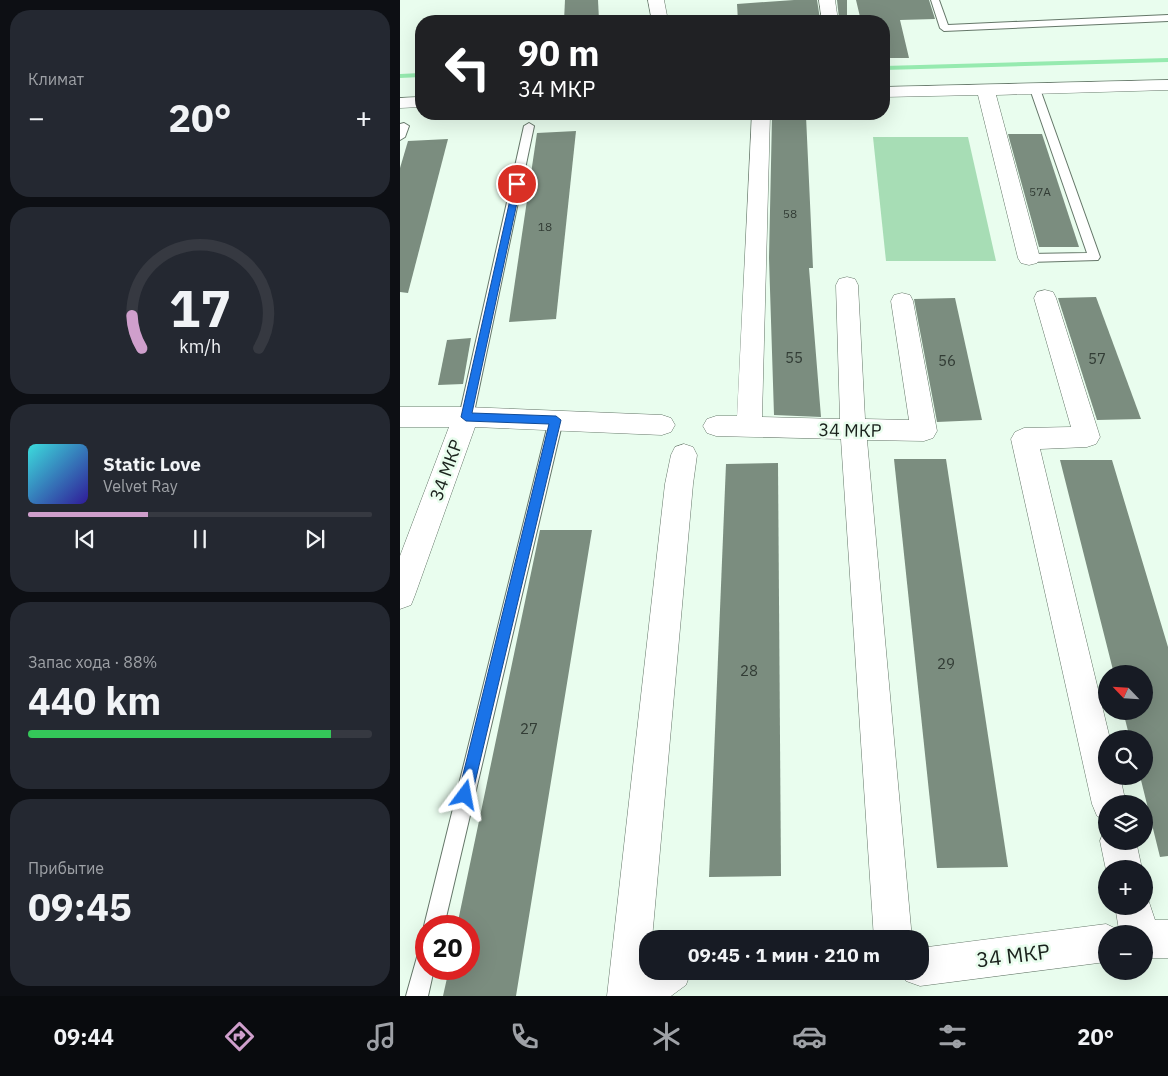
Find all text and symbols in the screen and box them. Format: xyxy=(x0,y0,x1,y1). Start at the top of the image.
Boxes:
text: 90 m xyxy=(518,30,600,76)
icon: left xyxy=(435,35,500,100)
text: Климат xyxy=(28,69,84,89)
text: 34 МКР xyxy=(518,74,595,103)
text: 20° xyxy=(168,93,232,142)
text: − xyxy=(28,99,45,136)
text: + xyxy=(355,99,372,136)
pin xyxy=(496,163,538,205)
icon: arrive xyxy=(503,170,531,198)
house number: 57А xyxy=(1029,184,1051,199)
house number: 58 xyxy=(783,206,797,221)
house number: 18 xyxy=(538,219,552,234)
text: 17 xyxy=(169,274,231,341)
text: km/h xyxy=(179,335,221,358)
house number: 55 xyxy=(785,348,803,367)
house number: 57 xyxy=(1088,349,1106,368)
house number: 56 xyxy=(938,351,956,370)
street label: 34 МКР xyxy=(818,418,882,442)
street label: 34 МКР xyxy=(424,436,468,504)
text: Static Love xyxy=(103,452,201,476)
text: Velvet Ray xyxy=(103,476,178,496)
icon: previous xyxy=(71,525,99,553)
icon: pause xyxy=(186,525,214,553)
icon: next xyxy=(301,525,329,553)
text: Запас хода · 88% xyxy=(28,652,157,672)
house number: 29 xyxy=(937,654,955,673)
house number: 28 xyxy=(740,661,758,680)
north arrow xyxy=(1098,665,1152,720)
map controls xyxy=(1098,665,1153,980)
text: 440 km xyxy=(28,676,161,725)
house number: 27 xyxy=(520,719,538,738)
button: search xyxy=(1098,730,1153,785)
position arrow xyxy=(438,768,490,820)
button: layers xyxy=(1098,795,1153,850)
text: Прибытие xyxy=(28,858,104,878)
button: + xyxy=(1098,860,1153,915)
text: 09:45 xyxy=(28,882,132,931)
speed limit sign: 20 xyxy=(415,915,480,980)
button: − xyxy=(1098,925,1153,980)
street label: 34 МКР xyxy=(975,937,1051,973)
text: 09:45 · 1 мин · 210 m xyxy=(688,943,880,967)
icon: directions xyxy=(222,1019,257,1054)
icon: music xyxy=(364,1019,399,1054)
icon: phone xyxy=(507,1019,542,1054)
icon: climate xyxy=(649,1019,684,1054)
icon: car xyxy=(792,1019,827,1054)
icon: filters xyxy=(935,1019,970,1054)
text: 09:44 xyxy=(54,1022,114,1051)
text: 20° xyxy=(1077,1022,1114,1051)

